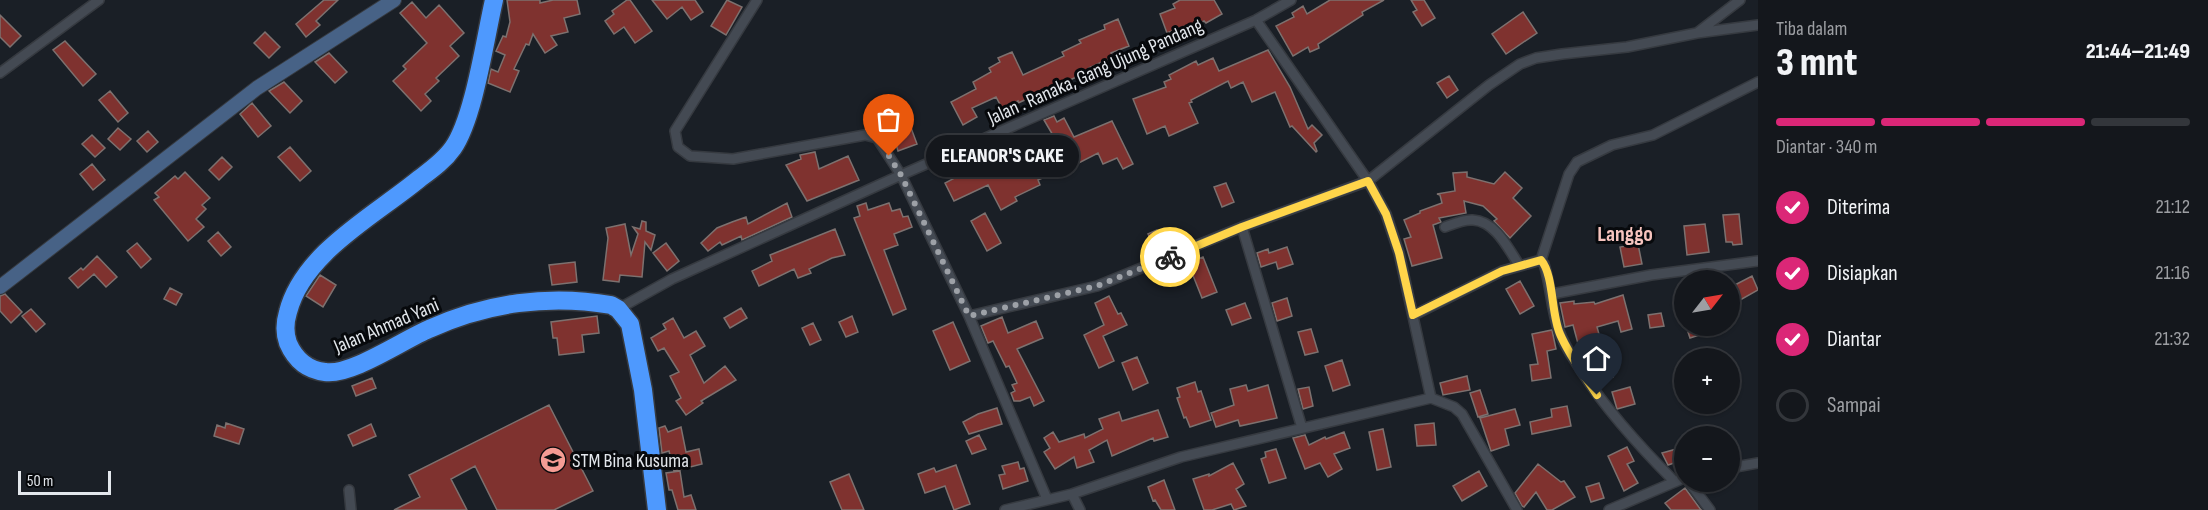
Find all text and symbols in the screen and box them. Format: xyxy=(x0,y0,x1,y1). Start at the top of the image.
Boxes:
street label: Jalan . Ranaka, Gang Ujung Pandang xyxy=(983,14,1207,131)
text: Tiba dalam xyxy=(1776,17,1847,41)
text: 21:44–21:49 xyxy=(2086,38,2190,65)
text: 3 mnt xyxy=(1776,40,1857,87)
pin xyxy=(863,94,914,156)
icon: bag xyxy=(872,103,905,136)
callout: ELEANOR'S CAKE xyxy=(925,135,1078,177)
text: Diantar · 340 m xyxy=(1776,135,1877,159)
text: ELEANOR'S CAKE xyxy=(941,144,1064,168)
icon: check xyxy=(1776,191,1809,224)
text: Diterima xyxy=(1827,194,1890,221)
text: 21:12 xyxy=(2155,195,2190,219)
district label: Langgo xyxy=(1597,221,1653,248)
courier xyxy=(1140,227,1200,287)
icon: bike xyxy=(1154,241,1187,274)
icon: check xyxy=(1776,257,1809,290)
text: Disiapkan xyxy=(1827,260,1898,287)
text: 21:16 xyxy=(2155,261,2190,285)
north arrow xyxy=(1674,270,1740,336)
map controls xyxy=(1674,270,1740,492)
street label: Jalan Ahmad Yani xyxy=(329,293,443,359)
icon: check xyxy=(1776,323,1809,356)
text: Diantar xyxy=(1827,326,1881,353)
text: 21:32 xyxy=(2154,327,2190,351)
pin xyxy=(1571,333,1622,395)
icon: home xyxy=(1580,342,1613,375)
button: + xyxy=(1674,348,1740,414)
text: Sampai xyxy=(1827,392,1881,419)
button: − xyxy=(1674,426,1740,492)
school or university icon: STM Bina Kusuma xyxy=(538,445,568,475)
place label: STM Bina Kusuma xyxy=(572,449,689,473)
scale bar xyxy=(18,468,111,496)
text: 50 m xyxy=(27,472,53,491)

